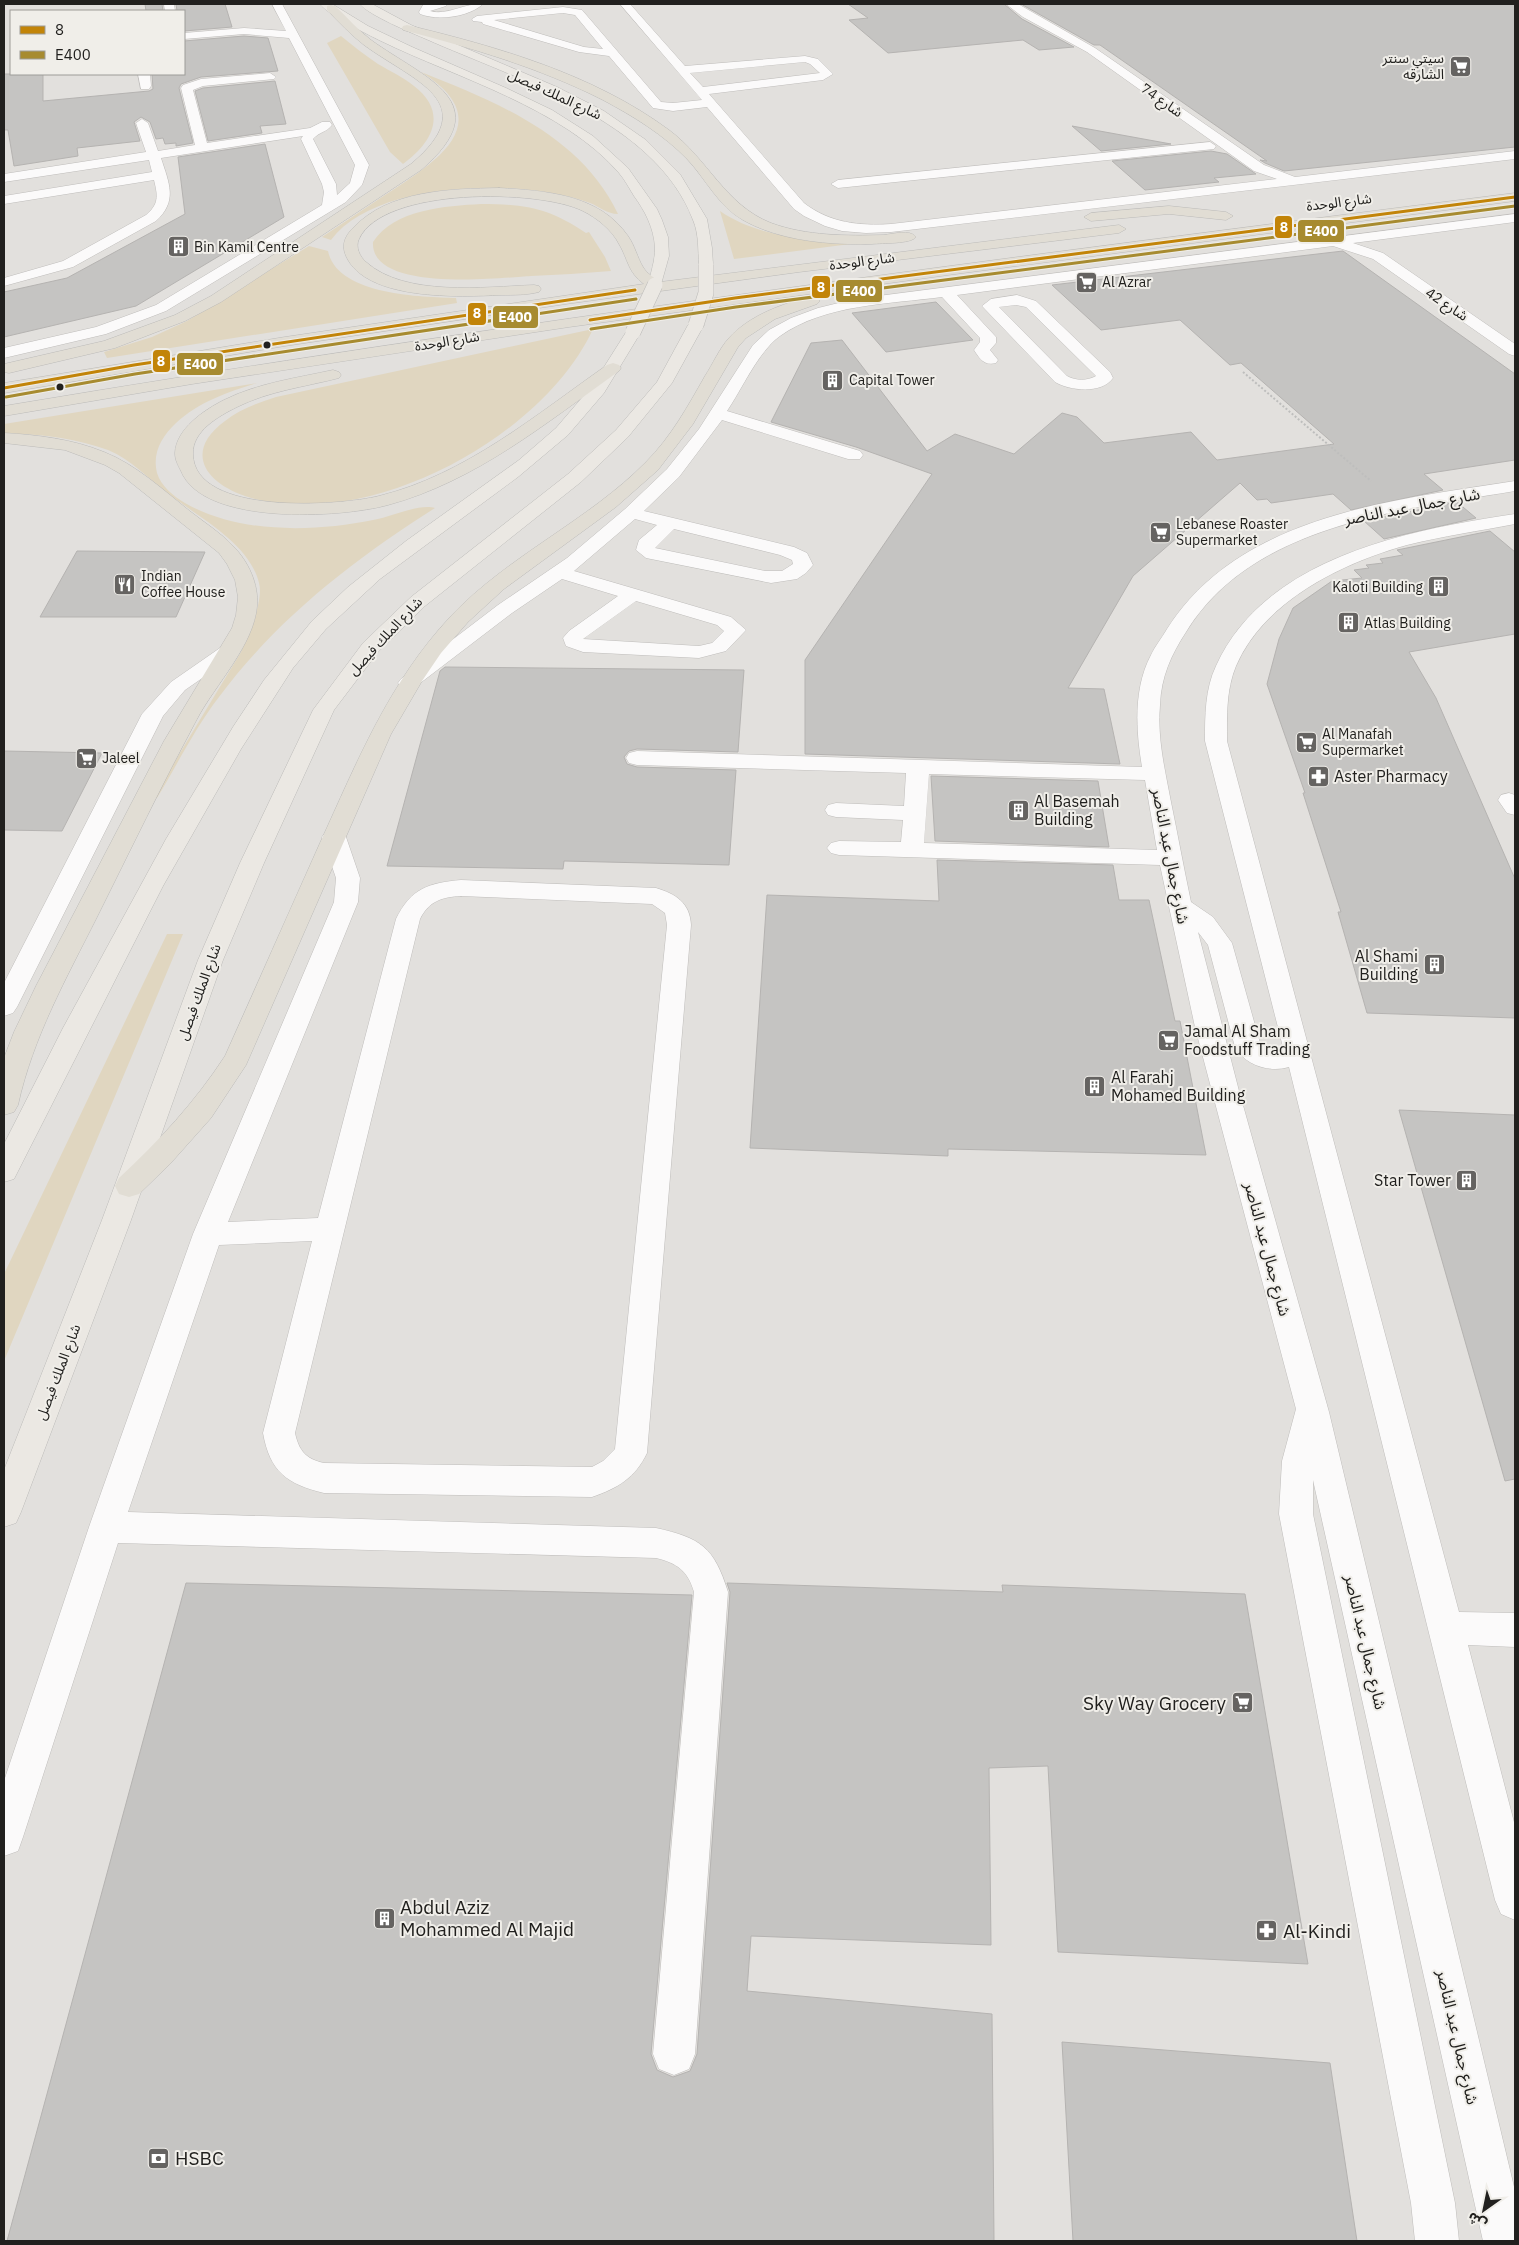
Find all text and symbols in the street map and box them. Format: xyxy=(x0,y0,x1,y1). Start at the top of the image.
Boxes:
legend xyxy=(10,10,185,75)
text: 8 xyxy=(55,20,64,39)
text: E400 xyxy=(55,45,91,64)
place label: سيتي سنتر الشارقه xyxy=(1381,49,1444,83)
supermarket icon: سيتي سنتر الشارقه xyxy=(1448,54,1472,78)
street label: شارع الملك فيصل xyxy=(505,64,605,125)
street label: شارع 74 xyxy=(1136,79,1187,123)
street label: شارع الوحدة xyxy=(1305,189,1373,217)
line badge: 8 xyxy=(1274,215,1293,239)
text: 8 xyxy=(1280,218,1288,236)
line badge: E400 xyxy=(1297,219,1345,243)
text: E400 xyxy=(1304,222,1338,240)
building icon: Bin Kamil Centre xyxy=(166,235,190,259)
place label: Bin Kamil Centre xyxy=(194,238,299,256)
street label: شارع الوحدة xyxy=(828,248,896,276)
supermarket icon: Al Azrar xyxy=(1074,270,1098,294)
place label: Al Azrar xyxy=(1102,273,1151,291)
line badge: 8 xyxy=(811,275,831,299)
text: 8 xyxy=(817,278,825,296)
line badge: E400 xyxy=(835,279,883,303)
text: E400 xyxy=(842,282,876,300)
street label: شارع 42 xyxy=(1421,283,1472,326)
line badge: 8 xyxy=(467,302,487,326)
text: 8 xyxy=(473,304,481,322)
line badge: E400 xyxy=(492,305,539,329)
text: E400 xyxy=(498,308,532,326)
street label: شارع الوحدة xyxy=(413,327,481,357)
unlabelled marker xyxy=(262,340,272,350)
line badge: 8 xyxy=(152,349,171,373)
text: 8 xyxy=(157,352,165,370)
line badge: E400 xyxy=(176,352,224,376)
text: E400 xyxy=(183,355,217,373)
building icon: Capital Tower xyxy=(821,368,845,392)
place label: Capital Tower xyxy=(849,371,935,389)
unlabelled marker xyxy=(55,382,65,392)
street label: شارع جمال عبد الناصر xyxy=(1341,483,1482,532)
place label: Lebanese Roaster Supermarket xyxy=(1176,515,1288,549)
supermarket icon: Lebanese Roaster Supermarket xyxy=(1148,520,1172,544)
place label: Indian Coffee House xyxy=(141,567,226,601)
restaurant icon: Indian Coffee House xyxy=(113,572,137,596)
building icon: Kaloti Building xyxy=(1427,575,1451,599)
place label: Kaloti Building xyxy=(1332,578,1424,596)
street label: شارع الملك فيصل xyxy=(344,593,428,680)
building icon: Atlas Building xyxy=(1336,611,1360,635)
place label: Atlas Building xyxy=(1364,614,1451,632)
place label: Al Manafah Supermarket xyxy=(1322,725,1404,759)
supermarket icon: Al Manafah Supermarket xyxy=(1294,730,1318,754)
supermarket icon: Jaleel xyxy=(74,746,98,770)
place label: Jaleel xyxy=(102,749,140,767)
pharmacy icon: Aster Pharmacy xyxy=(1306,764,1330,788)
place label: Aster Pharmacy xyxy=(1334,766,1448,786)
street label: شارع جمال عبد الناصر xyxy=(1145,785,1194,926)
place label: Al Basemah Building xyxy=(1034,791,1120,829)
building icon: Al Basemah Building xyxy=(1006,798,1030,822)
street label: شارع الملك فيصل xyxy=(173,941,227,1043)
place label: Al Shami Building xyxy=(1355,946,1419,984)
building icon: Al Shami Building xyxy=(1422,953,1446,977)
place label: Jamal Al Sham Foodstuff Trading xyxy=(1184,1021,1310,1059)
supermarket icon: Jamal Al Sham Foodstuff Trading xyxy=(1156,1028,1180,1052)
place label: Al Farahj Mohamed Building xyxy=(1111,1067,1246,1105)
building icon: Al Farahj Mohamed Building xyxy=(1083,1074,1107,1098)
building icon: Star Tower xyxy=(1455,1168,1479,1192)
place label: Star Tower xyxy=(1374,1170,1451,1190)
street label: شارع جمال عبد الناصر xyxy=(1237,1179,1296,1319)
street label: شارع الملك فيصل xyxy=(31,1322,86,1423)
street label: شارع جمال عبد الناصر xyxy=(1338,1572,1391,1712)
place label: Sky Way Grocery xyxy=(1083,1691,1227,1715)
supermarket icon: Sky Way Grocery xyxy=(1230,1691,1254,1715)
place label: Abdul Aziz Mohammed Al Majid xyxy=(400,1895,574,1941)
building icon: Abdul Aziz Mohammed Al Majid xyxy=(372,1906,396,1930)
pharmacy icon: Al-Kindi xyxy=(1255,1919,1279,1943)
place label: Al-Kindi xyxy=(1283,1919,1351,1943)
street label: شارع جمال عبد الناصر xyxy=(1430,1967,1483,2107)
bank icon: HSBC xyxy=(147,2146,171,2170)
place label: HSBC xyxy=(175,2146,224,2170)
north arrow xyxy=(1459,2185,1509,2235)
text: ش xyxy=(1464,2208,1490,2234)

